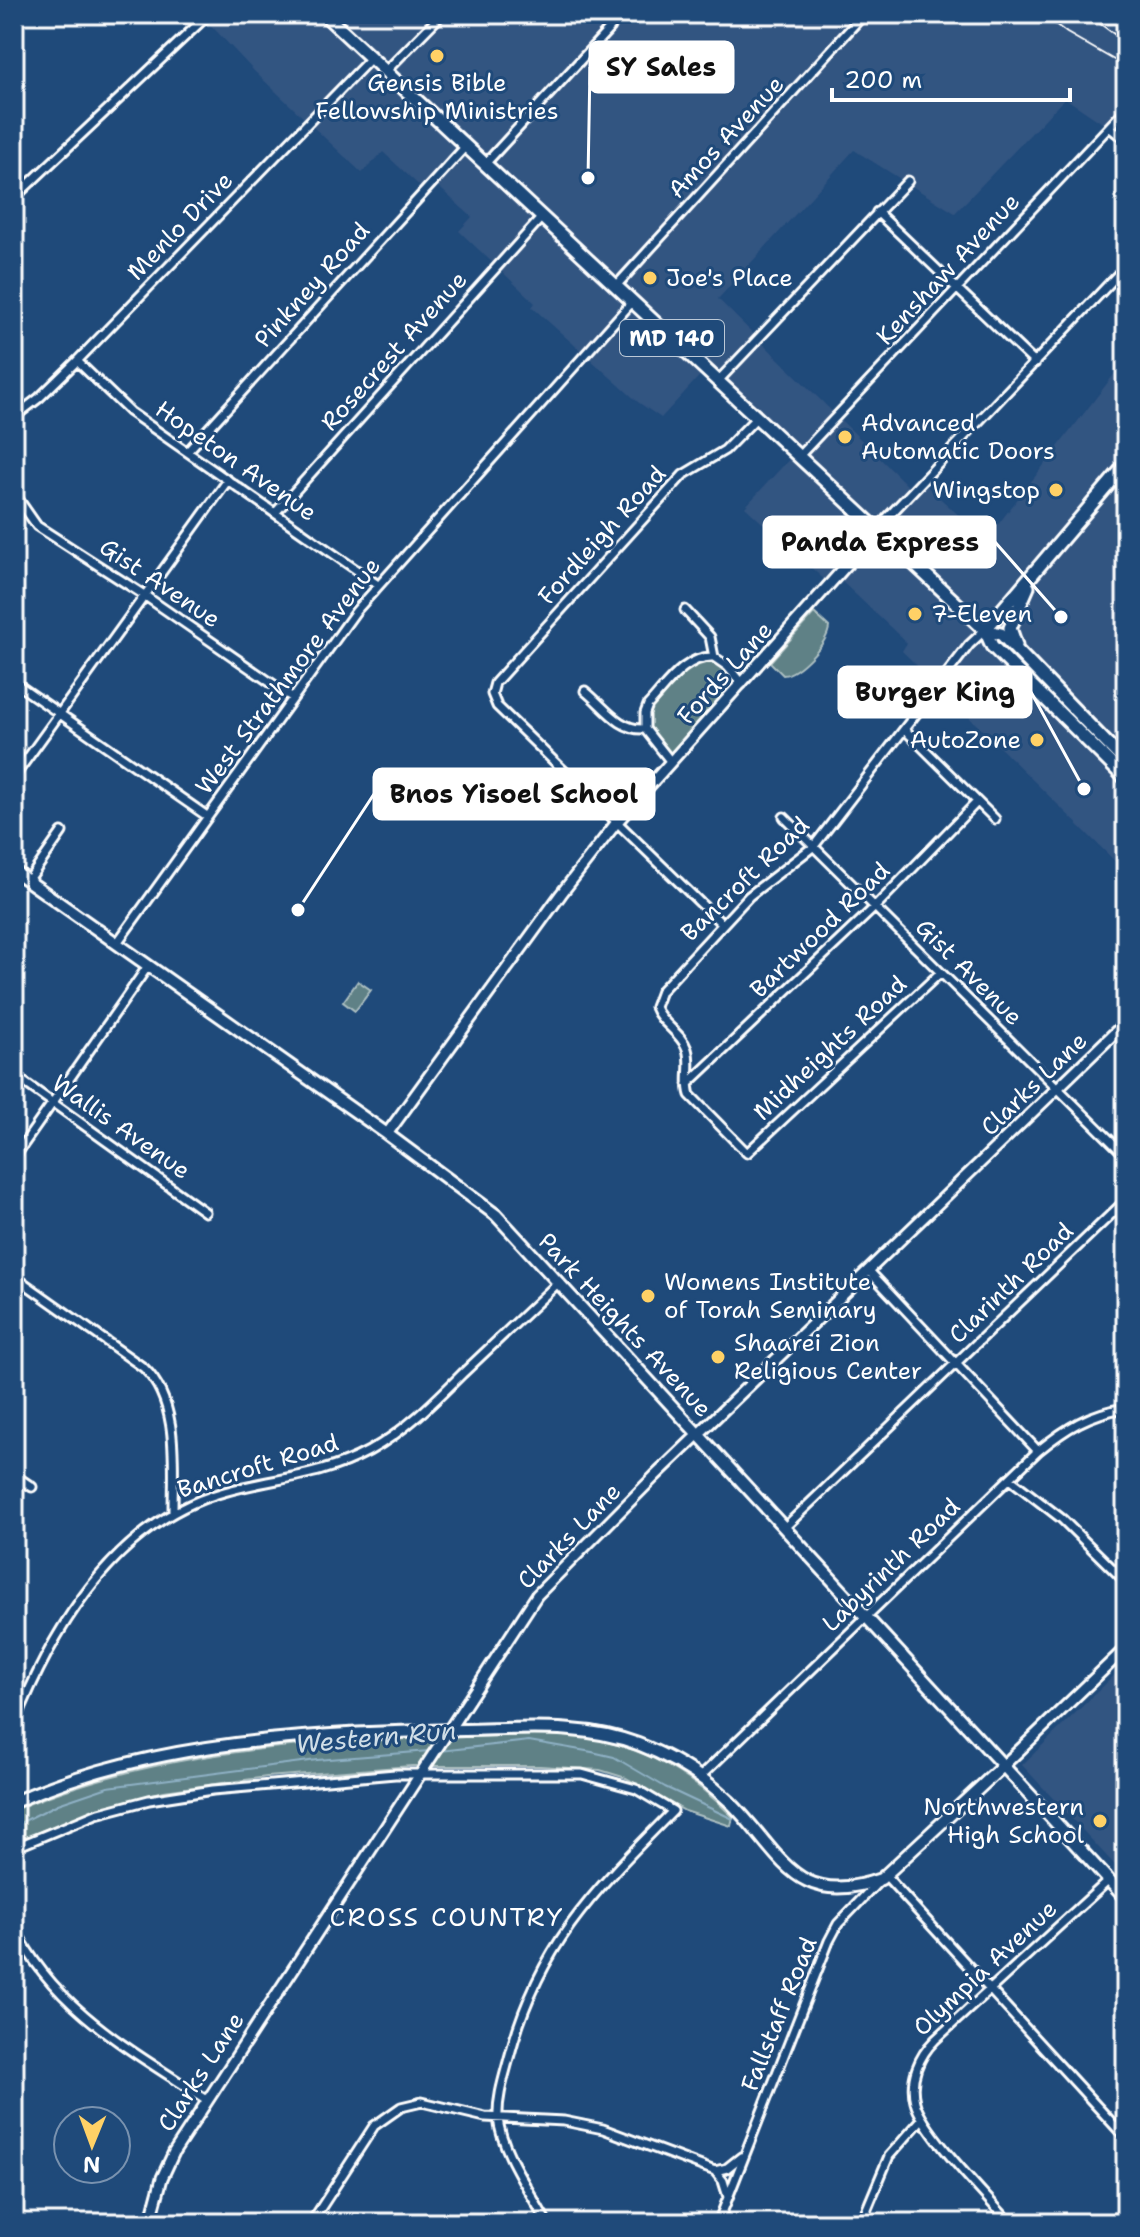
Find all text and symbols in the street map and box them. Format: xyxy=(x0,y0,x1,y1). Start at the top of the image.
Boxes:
callout: SY Sales xyxy=(590,42,733,92)
marker: Gensis Bible Fellowship Ministries xyxy=(428,47,446,65)
text: SY Sales xyxy=(606,49,716,84)
scale bar xyxy=(832,52,1070,102)
text: 200 m xyxy=(844,64,922,96)
place label: Gensis Bible Fellowship Ministries xyxy=(315,67,559,127)
street label: Amos Avenue xyxy=(661,69,791,205)
street label: Menlo Drive xyxy=(120,165,240,287)
street label: Kenshaw Avenue xyxy=(869,186,1027,352)
street label: Pinkney Road xyxy=(247,215,377,355)
place label: Joe's Place xyxy=(666,262,793,294)
street label: Rosecrest Avenue xyxy=(314,264,474,438)
marker: Joe's Place xyxy=(641,269,659,287)
road number: MD 140 xyxy=(620,320,724,356)
street label: Hopeton Avenue xyxy=(149,393,323,529)
place label: Advanced Automatic Doors xyxy=(861,407,1055,467)
marker: Advanced Automatic Doors xyxy=(836,428,854,446)
street label: Fordleigh Road xyxy=(531,459,673,611)
place label: Wingstop xyxy=(932,474,1040,506)
marker: Wingstop xyxy=(1047,481,1065,499)
callout: Panda Express xyxy=(764,517,995,567)
text: Panda Express xyxy=(781,524,979,559)
street label: Gist Avenue xyxy=(93,531,227,635)
street label: West Strathmore Avenue xyxy=(188,551,388,801)
place label: 7-Eleven xyxy=(931,598,1032,630)
marker: 7-Eleven xyxy=(906,605,924,623)
street label: Fords Lane xyxy=(670,615,780,731)
callout: Burger King xyxy=(839,667,1031,717)
text: Burger King xyxy=(855,674,1015,709)
place label: AutoZone xyxy=(910,724,1021,756)
marker: AutoZone xyxy=(1028,731,1046,749)
callout: Bnos Yisoel School xyxy=(374,769,654,819)
text: Bnos Yisoel School xyxy=(390,776,638,811)
street label: Bancroft Road xyxy=(674,810,816,948)
street label: Bartwood Road xyxy=(743,855,897,1005)
street label: Gist Avenue xyxy=(908,911,1030,1033)
street label: Midheights Road xyxy=(746,968,914,1128)
street label: Clarks Lane xyxy=(974,1025,1094,1143)
street label: Wallis Avenue xyxy=(45,1067,197,1187)
street label: Clarinth Road xyxy=(942,1215,1080,1351)
street label: Park Heights Avenue xyxy=(531,1226,719,1424)
place label: Womens Institute of Torah Seminary xyxy=(664,1266,877,1326)
marker: Womens Institute of Torah Seminary xyxy=(639,1287,657,1305)
place label: Shaarei Zion Religious Center xyxy=(734,1327,922,1387)
marker: Shaarei Zion Religious Center xyxy=(709,1348,727,1366)
street label: Bancroft Road xyxy=(173,1426,343,1506)
street label: Clarks Lane xyxy=(510,1476,628,1596)
street label: Labyrinth Road xyxy=(815,1491,967,1639)
water label: Western Run xyxy=(294,1712,458,1761)
place label: Northwestern High School xyxy=(923,1791,1085,1851)
marker: Northwestern High School xyxy=(1091,1812,1109,1830)
street label: Olympia Avenue xyxy=(906,1893,1064,2043)
district label: CROSS COUNTRY xyxy=(329,1899,565,1934)
street label: Fallstaff Road xyxy=(733,1932,825,2096)
street label: Clarks Lane xyxy=(150,2006,252,2138)
north arrow xyxy=(52,2105,132,2185)
text: N xyxy=(83,2150,101,2179)

